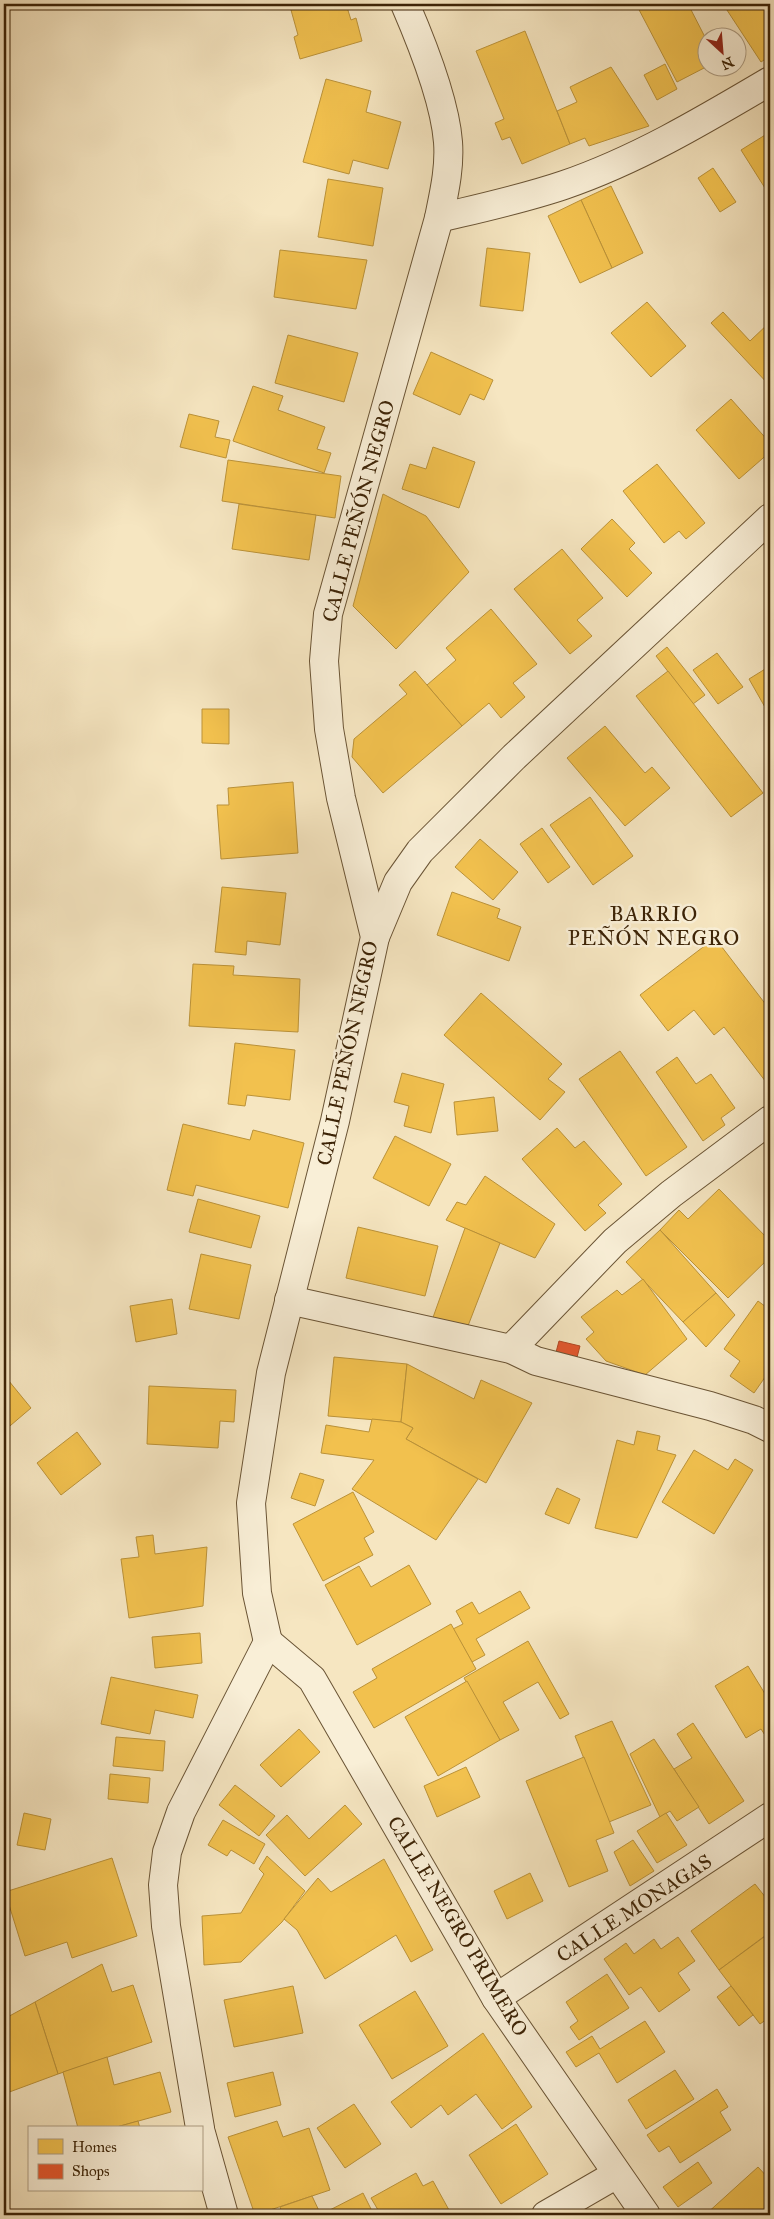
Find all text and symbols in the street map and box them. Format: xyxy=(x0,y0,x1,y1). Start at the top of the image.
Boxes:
north arrow xyxy=(696,28,746,78)
text: N xyxy=(718,53,737,74)
street label: CALLE PEÑÓN NEGRO xyxy=(315,397,399,625)
district label: BARRIO PEÑÓN NEGRO xyxy=(568,901,740,951)
street label: CALLE PEÑÓN NEGRO xyxy=(310,938,383,1167)
street label: CALLE NEGRO PRIMERO xyxy=(383,1812,533,2040)
street label: CALLE MONAGAS xyxy=(552,1849,716,1967)
legend xyxy=(28,2126,202,2192)
text: Homes xyxy=(72,2138,117,2156)
text: Shops xyxy=(72,2162,110,2180)

